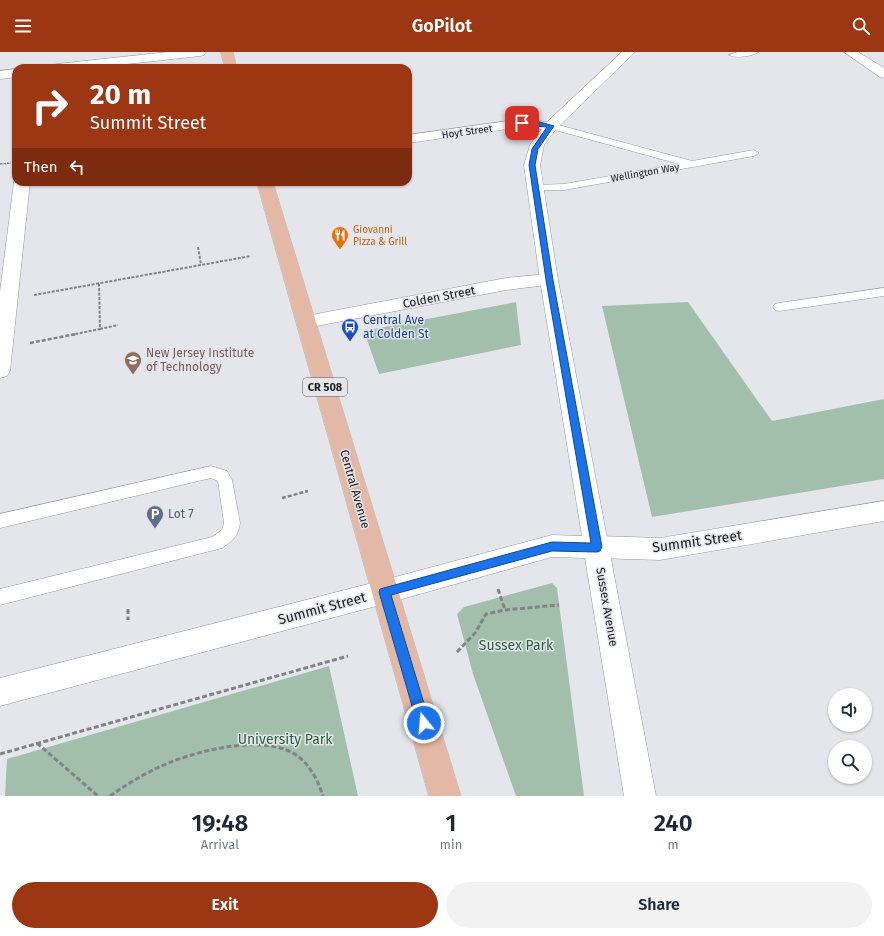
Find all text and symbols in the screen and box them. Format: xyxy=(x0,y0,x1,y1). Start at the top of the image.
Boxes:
icon: menu xyxy=(12,15,34,37)
text: GoPilot xyxy=(412,15,472,37)
icon: search xyxy=(850,15,872,37)
text: 20 m xyxy=(90,78,151,111)
icon: right xyxy=(24,80,76,132)
pin xyxy=(505,106,539,140)
text: Summit Street xyxy=(90,112,206,134)
icon: arrive xyxy=(511,112,533,134)
street label: Hoyt Street xyxy=(441,122,494,141)
icon: left xyxy=(66,156,88,178)
text: Then xyxy=(24,158,58,176)
street label: Wellington Way xyxy=(610,161,680,185)
place label: Giovanni Pizza & Grill xyxy=(353,224,407,248)
restaurant icon: Giovanni Pizza & Grill xyxy=(330,225,350,250)
street label: Colden Street xyxy=(402,283,477,311)
place label: Central Ave at Colden St xyxy=(363,313,429,341)
bus stop icon: Central Ave at Colden St xyxy=(340,317,360,342)
place label: New Jersey Institute of Technology xyxy=(146,346,254,374)
school or university icon: New Jersey Institute of Technology xyxy=(123,350,143,375)
road number: CR 508 xyxy=(303,378,347,396)
street label: Central Avenue xyxy=(337,448,373,530)
parking icon: Lot 7 xyxy=(145,504,165,529)
place label: Lot 7 xyxy=(168,507,194,521)
street label: Summit Street xyxy=(651,527,744,556)
street label: Sussex Avenue xyxy=(593,566,621,648)
street label: Summit Street xyxy=(276,588,369,628)
park label: Sussex Park xyxy=(479,637,554,654)
map controls xyxy=(828,688,872,784)
button: sound xyxy=(828,688,872,732)
position arrow xyxy=(403,702,445,744)
park label: University Park xyxy=(238,731,333,748)
button: search xyxy=(828,740,872,784)
text: 19:48 xyxy=(191,809,248,837)
text: 1 xyxy=(446,809,457,837)
text: 240 xyxy=(654,809,693,837)
text: Arrival xyxy=(201,837,239,852)
text: min xyxy=(440,837,462,852)
text: m xyxy=(668,837,679,852)
button: Exit xyxy=(12,882,438,928)
button: Share xyxy=(446,882,872,928)

